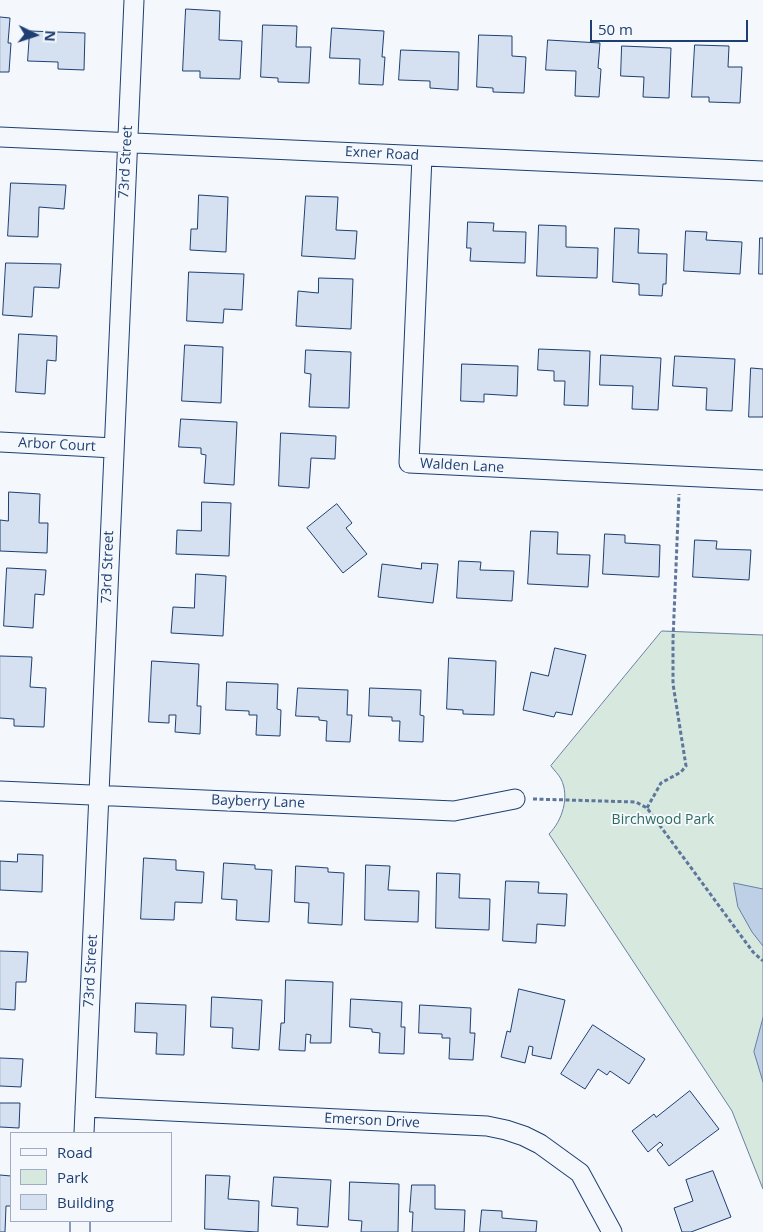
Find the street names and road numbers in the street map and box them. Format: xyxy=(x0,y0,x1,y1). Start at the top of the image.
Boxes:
street label: 73rd Street xyxy=(116,125,136,199)
street label: Exner Road xyxy=(344,144,420,164)
street label: Arbor Court xyxy=(18,435,96,455)
street label: Walden Lane xyxy=(419,455,505,477)
street label: 73rd Street xyxy=(98,530,118,604)
street label: Bayberry Lane xyxy=(211,792,305,812)
street label: 73rd Street xyxy=(81,934,101,1008)
street label: Emerson Drive xyxy=(324,1110,420,1132)

